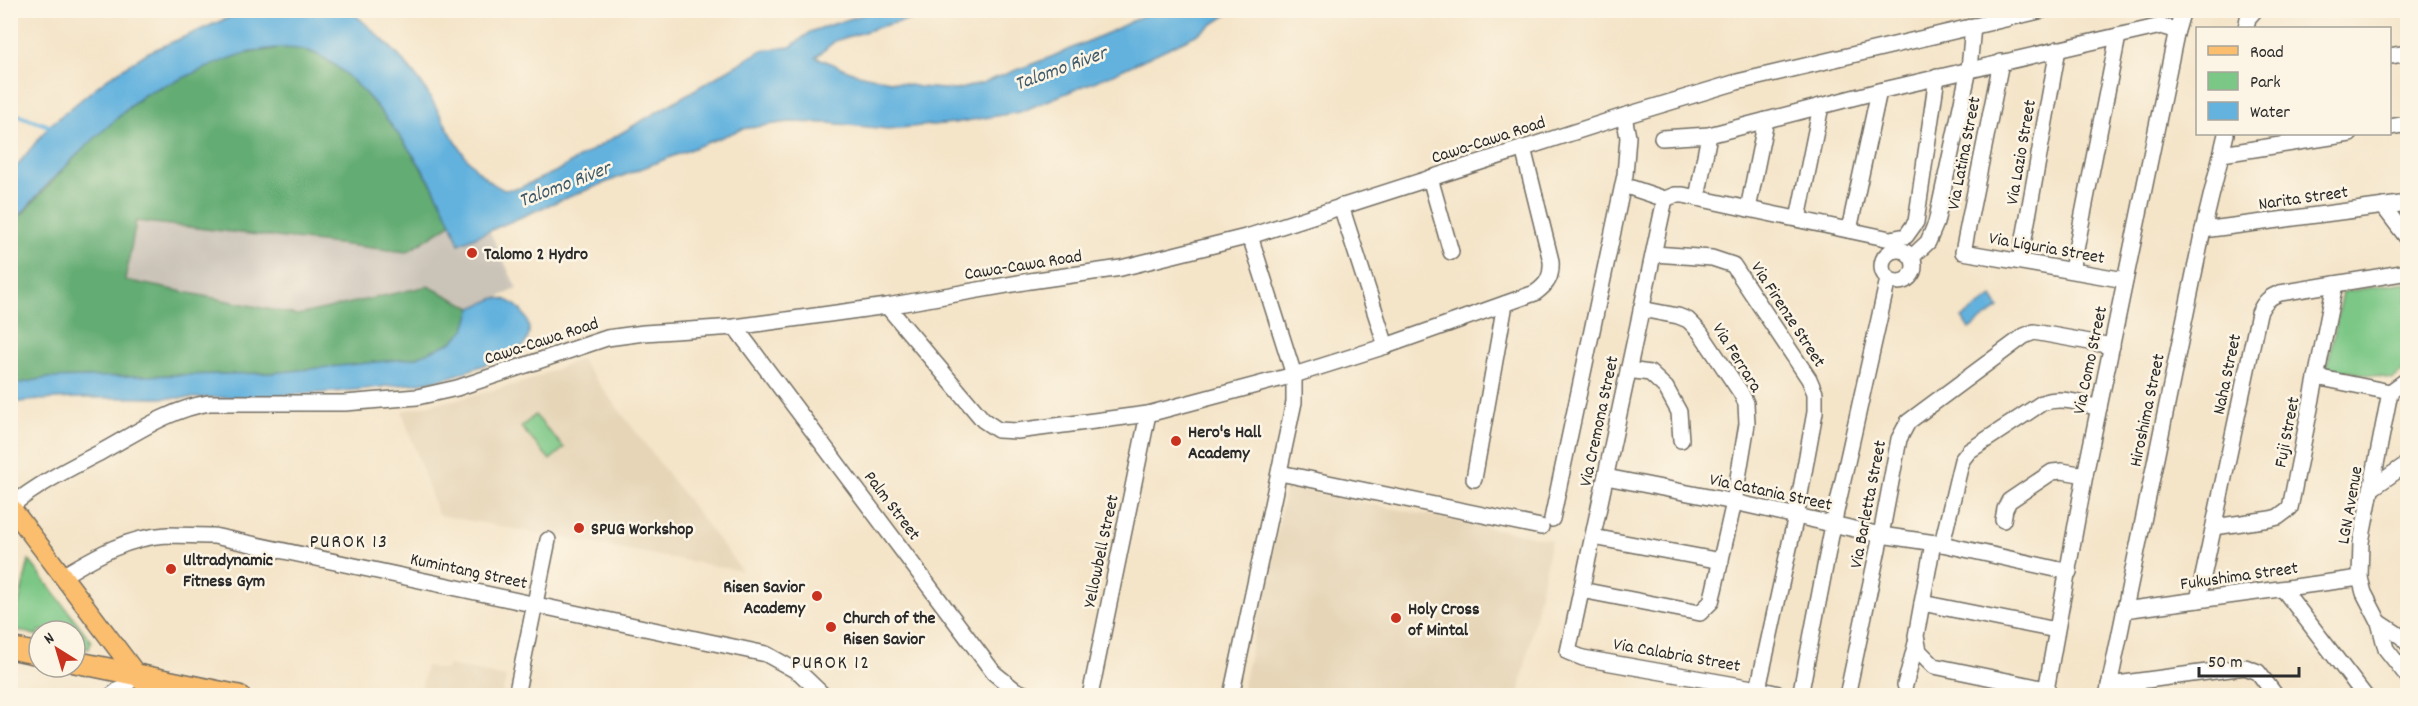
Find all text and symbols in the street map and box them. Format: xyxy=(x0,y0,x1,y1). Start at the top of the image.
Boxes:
legend xyxy=(2196,27,2391,135)
water label: Talomo River xyxy=(1011,39,1113,99)
text: Road xyxy=(2250,41,2284,66)
text: Park xyxy=(2250,71,2281,96)
street label: Via Latina Street xyxy=(1942,94,1989,212)
street label: Via Lazio Street xyxy=(2001,98,2044,207)
text: Water xyxy=(2250,101,2290,126)
street label: Cawa-Cawa Road xyxy=(1428,111,1549,172)
water label: Talomo River xyxy=(515,155,617,216)
street label: Narita Street xyxy=(2257,181,2350,218)
street label: Via Liguria Street xyxy=(1987,227,2107,272)
place label: Talomo 2 Hydro xyxy=(484,243,588,268)
street label: Cawa-Cawa Road xyxy=(963,245,1084,288)
marker: Talomo 2 Hydro xyxy=(465,246,479,260)
street label: Via Firenze Street xyxy=(1743,258,1831,373)
street label: Via Como Street xyxy=(2068,304,2115,417)
street label: Cawa-Cawa Road xyxy=(481,312,602,373)
street label: Via Ferrara xyxy=(1705,319,1767,398)
street label: Naha Street xyxy=(2208,332,2249,417)
street label: Hiroshima Street xyxy=(2124,351,2173,469)
street label: Via Cremona Street xyxy=(1574,354,1627,489)
street label: Fuji Street xyxy=(2269,395,2308,470)
place label: Hero's Hall Academy xyxy=(1188,421,1262,467)
marker: Hero's Hall Academy xyxy=(1169,434,1183,448)
street label: Via Barletta Street xyxy=(1845,438,1894,571)
street label: LGN Avenue xyxy=(2332,464,2371,546)
street label: Palm Street xyxy=(857,467,926,547)
street label: Via Catania Street xyxy=(1707,468,1834,519)
street label: Yellowbell Street xyxy=(1078,492,1127,610)
place label: SPUG Workshop xyxy=(591,518,694,543)
marker: SPUG Workshop xyxy=(572,521,586,535)
district label: PUROK 13 xyxy=(309,529,389,557)
street label: Kumintang Street xyxy=(408,548,530,597)
place label: Ultradynamic Fitness Gym xyxy=(183,549,273,595)
street label: Fukushima Street xyxy=(2179,557,2300,598)
marker: Ultradynamic Fitness Gym xyxy=(164,562,178,576)
place label: Risen Savior Academy xyxy=(723,576,806,622)
marker: Risen Savior Academy xyxy=(810,589,824,603)
place label: Holy Cross of Mintal xyxy=(1408,598,1480,644)
place label: Church of the Risen Savior xyxy=(843,607,936,653)
marker: Holy Cross of Mintal xyxy=(1389,611,1403,625)
north arrow xyxy=(27,619,87,679)
marker: Church of the Risen Savior xyxy=(824,620,838,634)
text: N xyxy=(39,627,60,651)
street label: Via Calabria Street xyxy=(1611,633,1742,680)
scale bar xyxy=(2199,640,2300,678)
district label: PUROK 12 xyxy=(792,650,870,678)
text: 50 m xyxy=(2208,651,2243,676)

